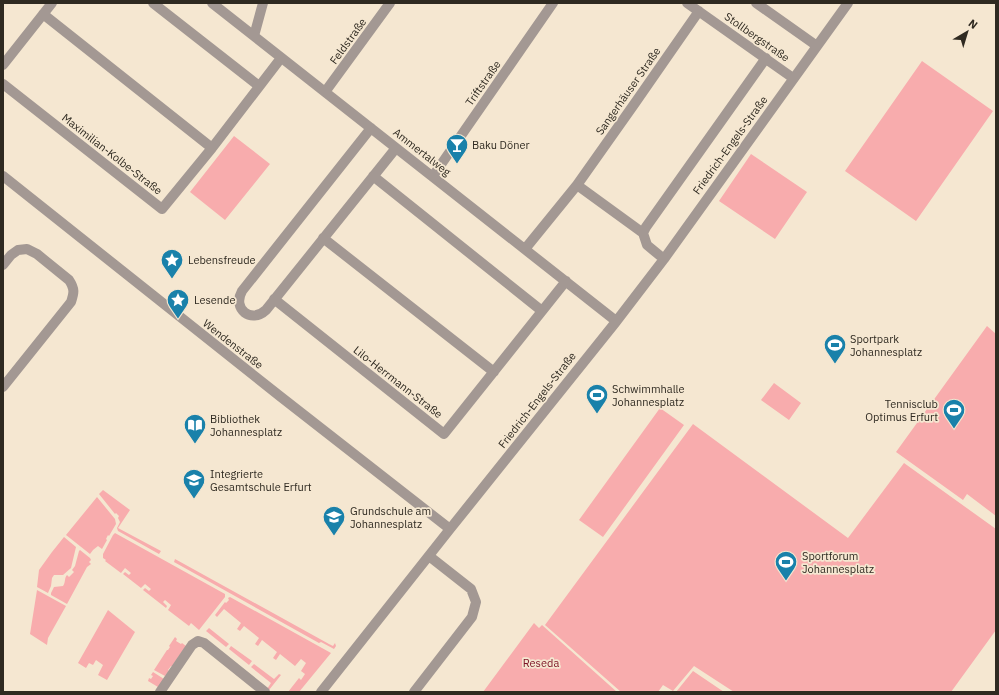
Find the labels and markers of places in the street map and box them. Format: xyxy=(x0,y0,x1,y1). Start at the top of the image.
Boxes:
bar icon: Baku Döner xyxy=(444,132,470,165)
place label: Baku Döner xyxy=(472,138,529,152)
place icon: Lebensfreude xyxy=(159,247,185,280)
place label: Lebensfreude xyxy=(188,253,256,267)
place icon: Lesende xyxy=(165,287,191,320)
place label: Lesende xyxy=(194,293,236,307)
sports icon: Sportpark Johannesplatz xyxy=(822,332,848,365)
place label: Sportpark Johannesplatz xyxy=(850,332,922,359)
sports icon: Schwimmhalle Johannesplatz xyxy=(584,382,610,415)
place label: Schwimmhalle Johannesplatz xyxy=(612,382,685,409)
place label: Tennisclub Optimus Erfurt xyxy=(865,397,938,424)
sports icon: Tennisclub Optimus Erfurt xyxy=(941,397,967,430)
library icon: Bibliothek Johannesplatz xyxy=(182,412,208,445)
place label: Bibliothek Johannesplatz xyxy=(210,412,282,439)
school or university icon: Integrierte Gesamtschule Erfurt xyxy=(181,467,207,500)
place label: Integrierte Gesamtschule Erfurt xyxy=(210,467,312,494)
school or university icon: Grundschule am Johannesplatz xyxy=(321,504,347,537)
place label: Grundschule am Johannesplatz xyxy=(350,504,431,531)
sports icon: Sportforum Johannesplatz xyxy=(773,549,799,582)
place label: Sportforum Johannesplatz xyxy=(802,549,874,576)

